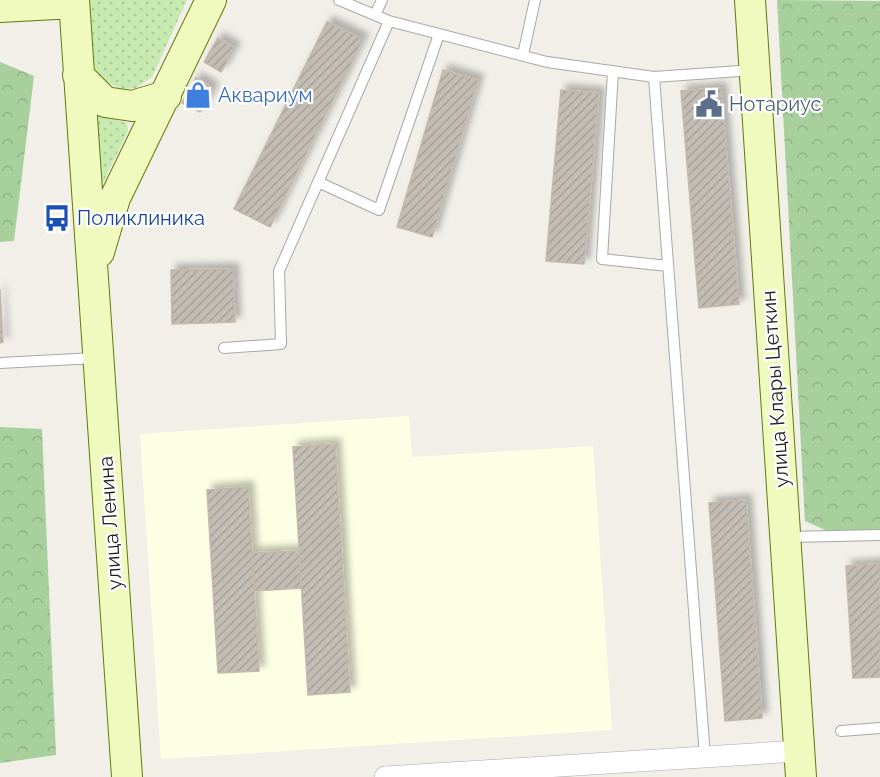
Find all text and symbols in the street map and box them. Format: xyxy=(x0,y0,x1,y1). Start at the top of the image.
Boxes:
shop icon: Аквариум xyxy=(183,80,213,110)
place label: Аквариум xyxy=(218,83,313,107)
public building icon: Нотариус xyxy=(694,89,724,119)
place label: Нотариус xyxy=(729,92,822,116)
bus stop icon: Поликлиника xyxy=(42,203,72,233)
place label: Поликлиника xyxy=(77,206,205,230)
street label: улица Клары Цеткин xyxy=(756,290,794,488)
street label: улица Ленина xyxy=(93,455,127,591)

